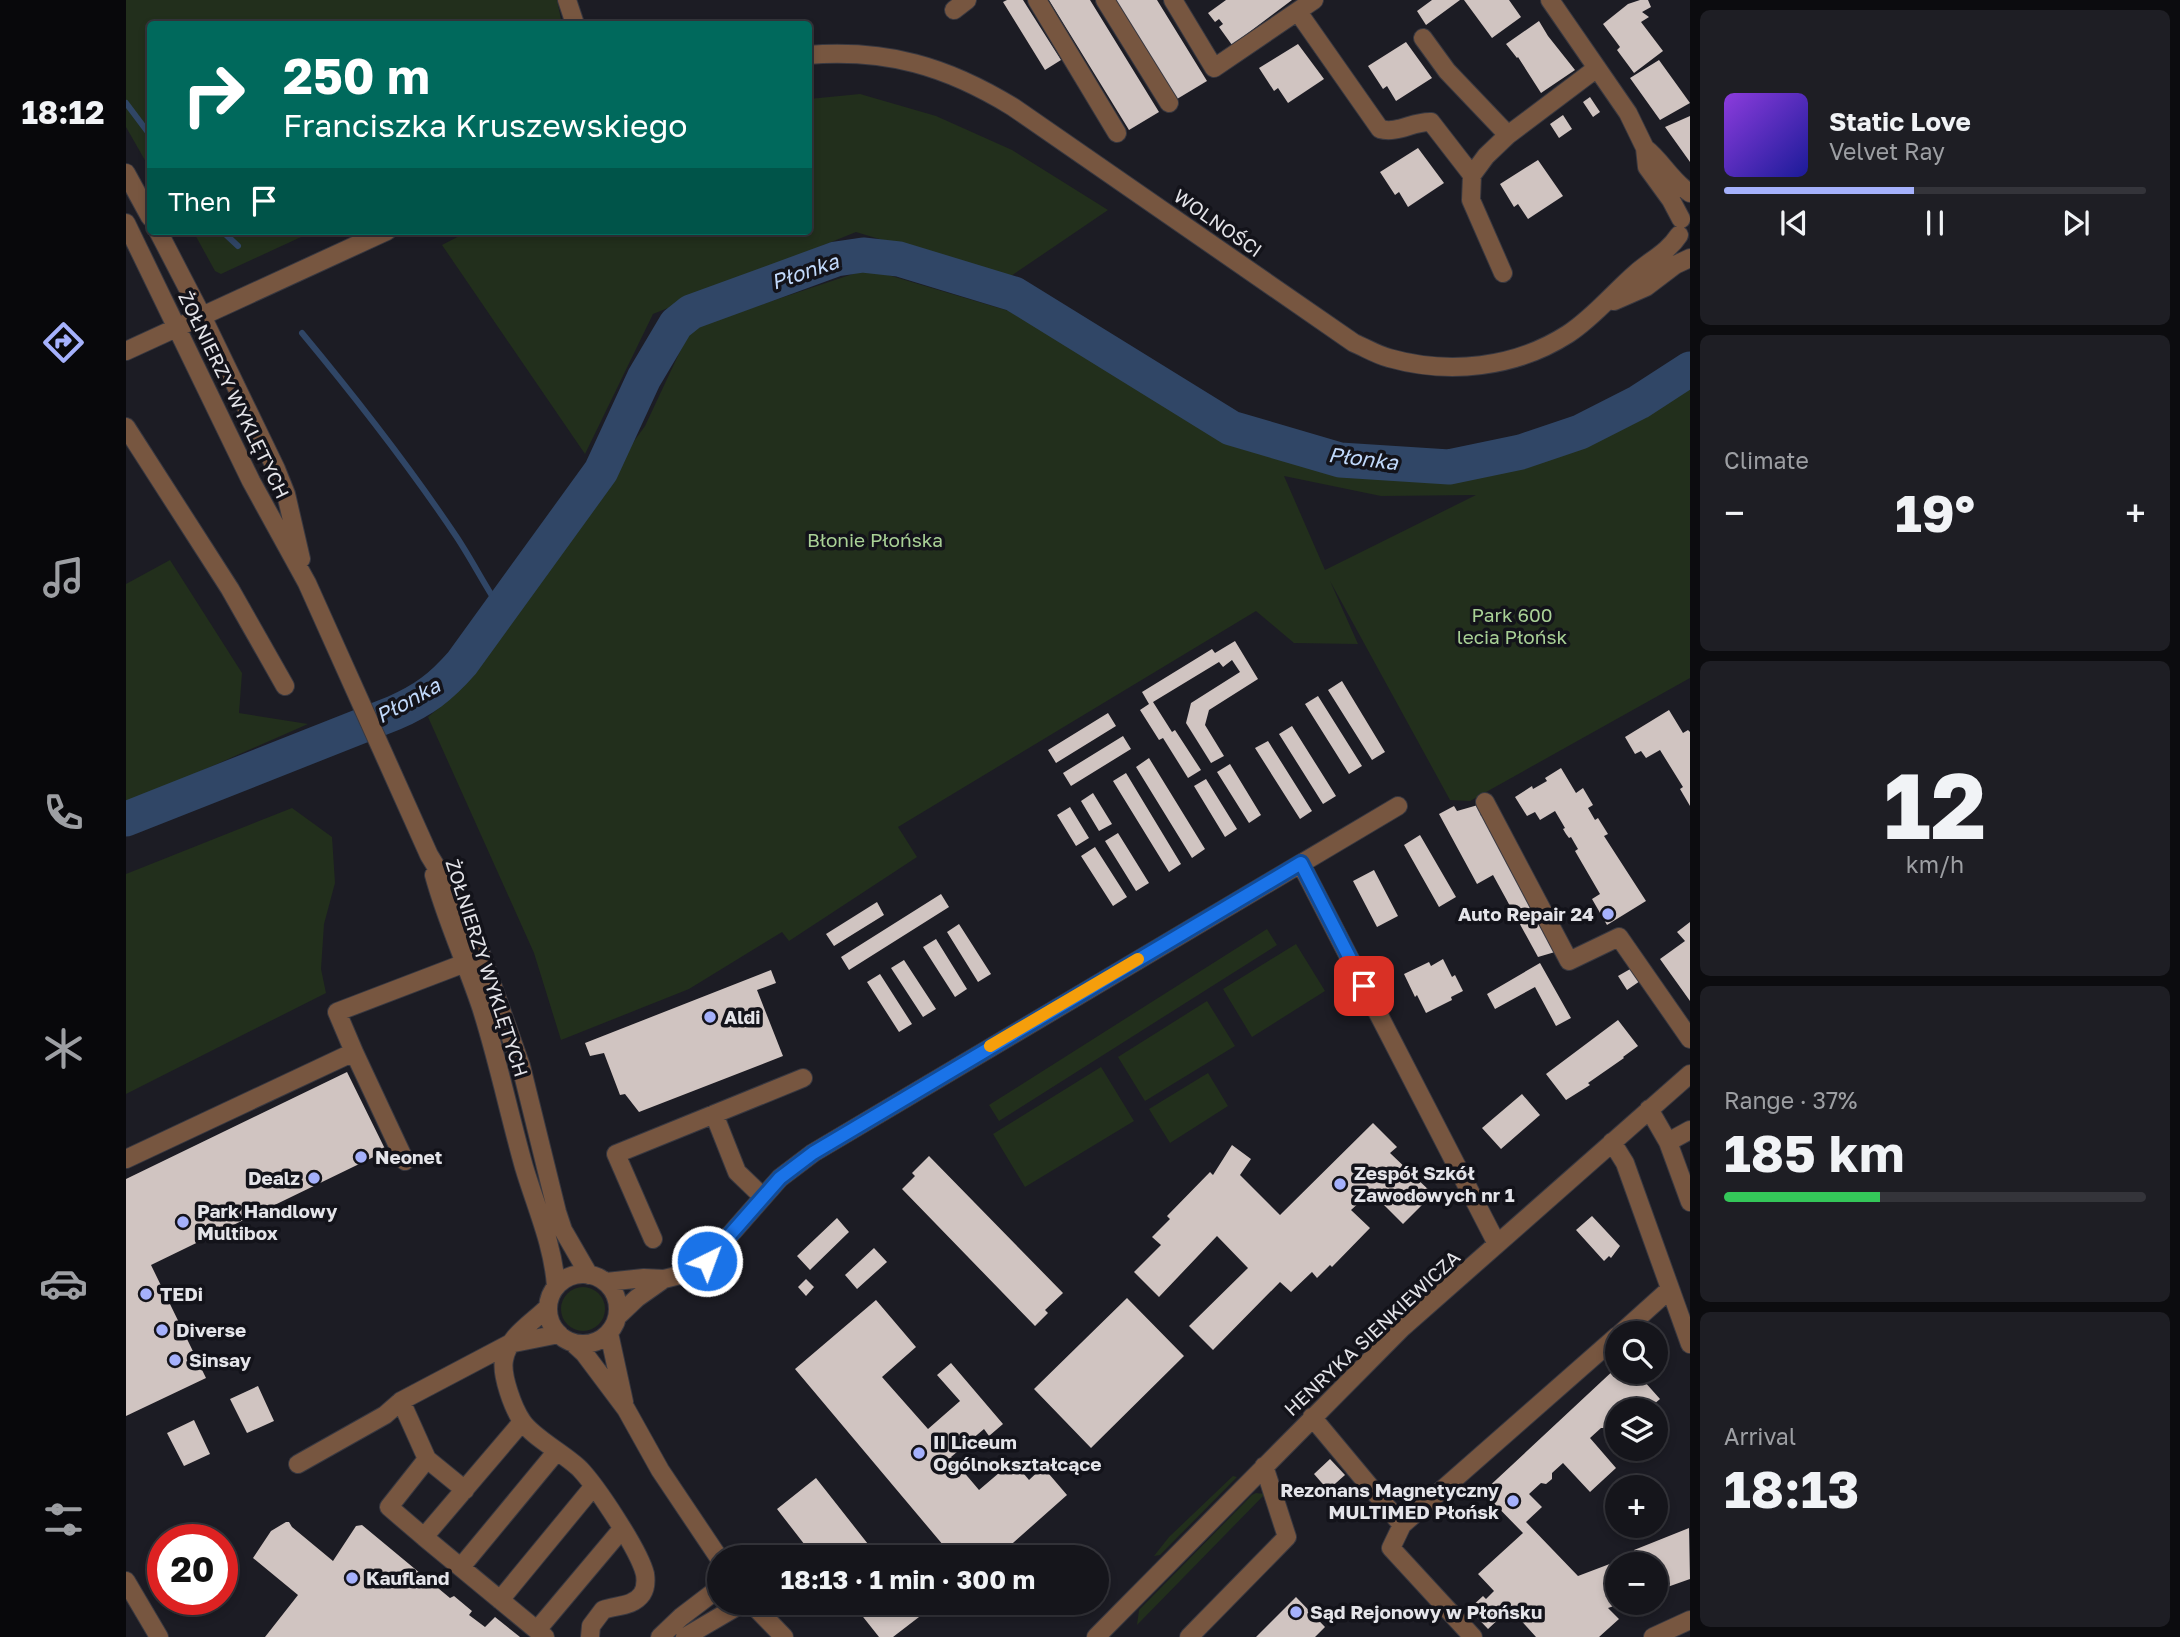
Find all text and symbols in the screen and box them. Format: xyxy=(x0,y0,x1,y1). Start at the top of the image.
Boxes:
text: 250 m xyxy=(283,46,430,105)
icon: right xyxy=(168,49,259,140)
text: 18:12 xyxy=(21,93,105,131)
text: Franciszka Kruszewskiego xyxy=(283,106,688,144)
text: Static Love xyxy=(1829,106,1971,137)
text: Velvet Ray xyxy=(1829,137,1945,165)
icon: arrive xyxy=(245,182,283,220)
street label: WOLNOŚCI xyxy=(1170,184,1267,261)
text: Then xyxy=(168,186,231,217)
icon: previous xyxy=(1775,204,1813,242)
icon: pause xyxy=(1916,204,1954,242)
icon: next xyxy=(2057,204,2095,242)
water label: Płonka xyxy=(767,247,843,295)
street label: ŻOŁNIERZY WYKLĘTYCH xyxy=(174,287,295,502)
icon: directions xyxy=(39,318,88,367)
water label: Płonka xyxy=(1327,441,1400,475)
text: Climate xyxy=(1724,446,1809,474)
text: 19° xyxy=(1895,481,1975,543)
text: − xyxy=(1724,490,1745,535)
text: + xyxy=(2125,490,2146,535)
park label: Błonie Płońska xyxy=(807,528,943,551)
icon: music xyxy=(39,553,88,602)
park label: Park 600 lecia Płońsk xyxy=(1457,603,1567,648)
water label: Płonka xyxy=(371,671,445,728)
text: 12 xyxy=(1884,750,1986,859)
icon: phone xyxy=(39,788,88,837)
text: km/h xyxy=(1906,850,1964,878)
street label: ŻOŁNIERZY WYKLĘTYCH xyxy=(441,856,534,1080)
place label: Auto Repair 24 xyxy=(1458,902,1594,925)
marker: Auto Repair 24 xyxy=(1600,906,1616,922)
pin xyxy=(1334,956,1394,1016)
icon: arrive xyxy=(1345,967,1383,1005)
place label: Aldi xyxy=(724,1005,760,1028)
marker: Aldi xyxy=(702,1009,718,1025)
icon: climate xyxy=(39,1024,88,1073)
text: Range · 37% xyxy=(1724,1086,1857,1114)
text: 185 km xyxy=(1724,1121,1904,1183)
place label: Neonet xyxy=(375,1145,443,1168)
marker: Neonet xyxy=(353,1149,369,1165)
place label: Zespół Szkół Zawodowych nr 1 xyxy=(1354,1161,1515,1206)
place label: Dealz xyxy=(248,1166,300,1189)
marker: Dealz xyxy=(306,1170,322,1186)
marker: Zespół Szkół Zawodowych nr 1 xyxy=(1332,1176,1348,1192)
place label: Park Handlowy Multibox xyxy=(197,1199,338,1244)
marker: Park Handlowy Multibox xyxy=(175,1214,191,1230)
position arrow xyxy=(670,1224,744,1298)
street label: HENRYKA SIENKIEWICZA xyxy=(1279,1245,1464,1420)
icon: car xyxy=(39,1259,88,1308)
place label: TEDi xyxy=(160,1282,203,1305)
marker: TEDi xyxy=(138,1286,154,1302)
place label: Diverse xyxy=(176,1318,246,1341)
map controls xyxy=(1605,1321,1668,1615)
button: search xyxy=(1605,1321,1668,1384)
marker: Diverse xyxy=(154,1322,170,1338)
place label: Sinsay xyxy=(189,1348,252,1371)
marker: Sinsay xyxy=(167,1352,183,1368)
button: layers xyxy=(1605,1398,1668,1461)
text: Arrival xyxy=(1724,1422,1796,1450)
place label: II Liceum Ogólnokształcące xyxy=(933,1430,1101,1475)
marker: II Liceum Ogólnokształcące xyxy=(911,1445,927,1461)
text: 18:13 xyxy=(1724,1457,1859,1519)
button: + xyxy=(1605,1475,1668,1538)
place label: Rezonans Magnetyczny MULTIMED Płońsk xyxy=(1280,1478,1500,1523)
marker: Rezonans Magnetyczny MULTIMED Płońsk xyxy=(1505,1493,1521,1509)
icon: filters xyxy=(39,1495,88,1544)
speed limit sign: 20 xyxy=(147,1524,238,1615)
button: − xyxy=(1605,1552,1668,1615)
text: 18:13 · 1 min · 300 m xyxy=(781,1564,1035,1595)
place label: Kaufland xyxy=(366,1566,449,1589)
marker: Kaufland xyxy=(344,1570,360,1586)
place label: Sąd Rejonowy w Płońsku xyxy=(1310,1600,1542,1623)
marker: Sąd Rejonowy w Płońsku xyxy=(1288,1604,1304,1620)

